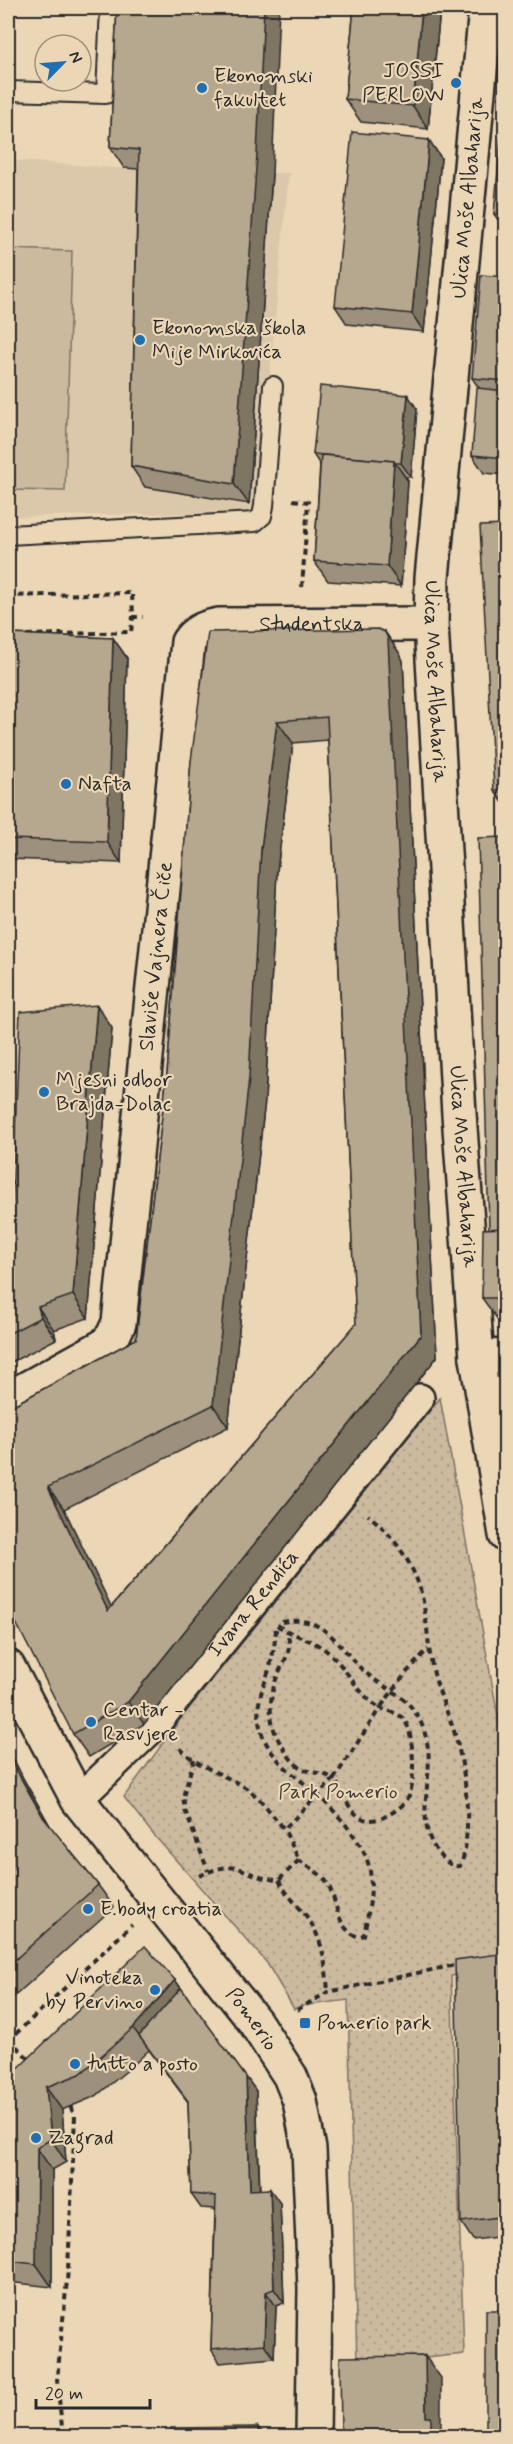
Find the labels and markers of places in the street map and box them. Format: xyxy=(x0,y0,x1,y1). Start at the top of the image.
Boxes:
place label: JOSSI PERLOW xyxy=(362,57,444,109)
place label: Ekonomski fakultet xyxy=(214,62,313,114)
marker: JOSSI PERLOW xyxy=(449,76,463,90)
marker: Ekonomski fakultet xyxy=(195,81,209,95)
place label: Ekonomska škola Mije Mirkovića xyxy=(152,314,306,366)
marker: Ekonomska škola Mije Mirkovića xyxy=(133,333,147,347)
place label: Nafta xyxy=(78,770,132,798)
marker: Nafta xyxy=(59,777,73,791)
place label: Mjesni odbor Brajda-Dolac xyxy=(56,1066,172,1118)
marker: Mjesni odbor Brajda-Dolac xyxy=(37,1085,51,1099)
place label: Centar - Rasvjere xyxy=(103,1696,184,1748)
marker: Centar - Rasvjere xyxy=(84,1715,98,1729)
place label: E.body croatia xyxy=(100,1895,222,1923)
marker: E.body croatia xyxy=(81,1902,95,1916)
place label: Vinoteka by Pervino xyxy=(45,1964,143,2016)
marker: Vinoteka by Pervino xyxy=(148,1983,162,1997)
place label: Pomerio park xyxy=(317,2009,432,2037)
marker: Pomerio park xyxy=(298,2016,312,2030)
place label: tutto a posto xyxy=(86,2050,198,2078)
marker: tutto a posto xyxy=(68,2057,82,2071)
place label: Zagrad xyxy=(48,2124,114,2154)
marker: Zagrad xyxy=(29,2131,43,2145)

